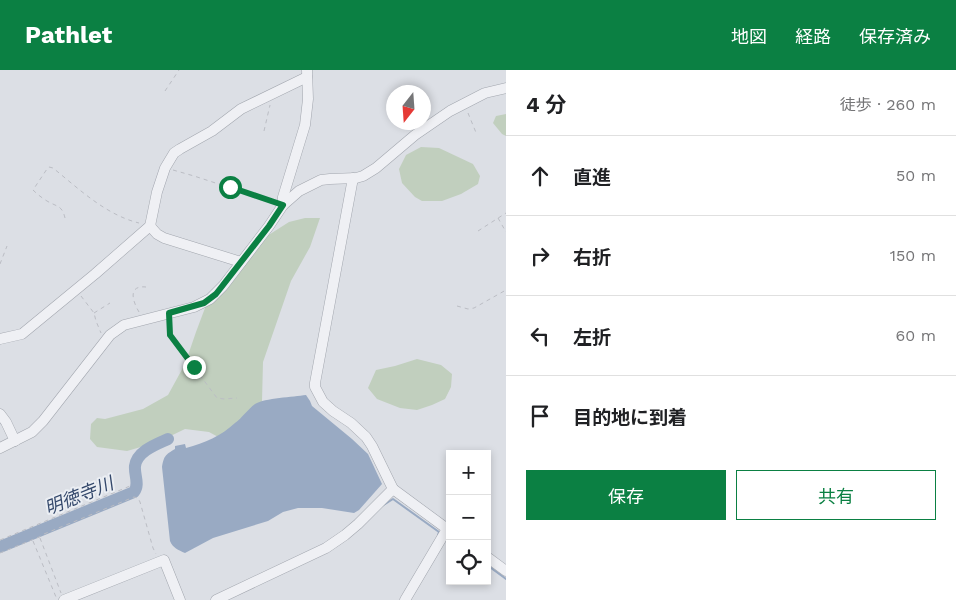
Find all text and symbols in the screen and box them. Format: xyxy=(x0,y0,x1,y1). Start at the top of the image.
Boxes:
text: Pathlet xyxy=(25,21,112,49)
text: 地図 xyxy=(731,26,767,47)
text: 経路 xyxy=(795,26,831,47)
text: 保存済み xyxy=(859,26,931,47)
north arrow xyxy=(386,85,431,130)
text: 4 分 xyxy=(526,92,567,117)
text: 徒歩 · 260 m xyxy=(840,95,936,114)
icon: ahead xyxy=(526,162,554,190)
text: 直進 xyxy=(573,166,611,189)
text: 50 m xyxy=(896,166,936,185)
route start xyxy=(219,176,242,199)
icon: right xyxy=(526,242,554,270)
text: 右折 xyxy=(573,246,611,269)
text: 150 m xyxy=(890,246,936,265)
icon: left xyxy=(526,322,554,350)
text: 左折 xyxy=(573,326,611,349)
text: 60 m xyxy=(896,326,936,345)
route end xyxy=(183,356,206,379)
icon: arrive xyxy=(526,402,554,430)
text: 目的地に到着 xyxy=(573,406,687,429)
map controls xyxy=(446,450,491,585)
button: + xyxy=(446,450,491,495)
button: 保存 xyxy=(526,470,726,520)
button: 共有 xyxy=(736,470,936,520)
water label: 明徳寺川 xyxy=(42,472,118,519)
button: − xyxy=(446,495,491,540)
button: locate xyxy=(446,540,491,585)

